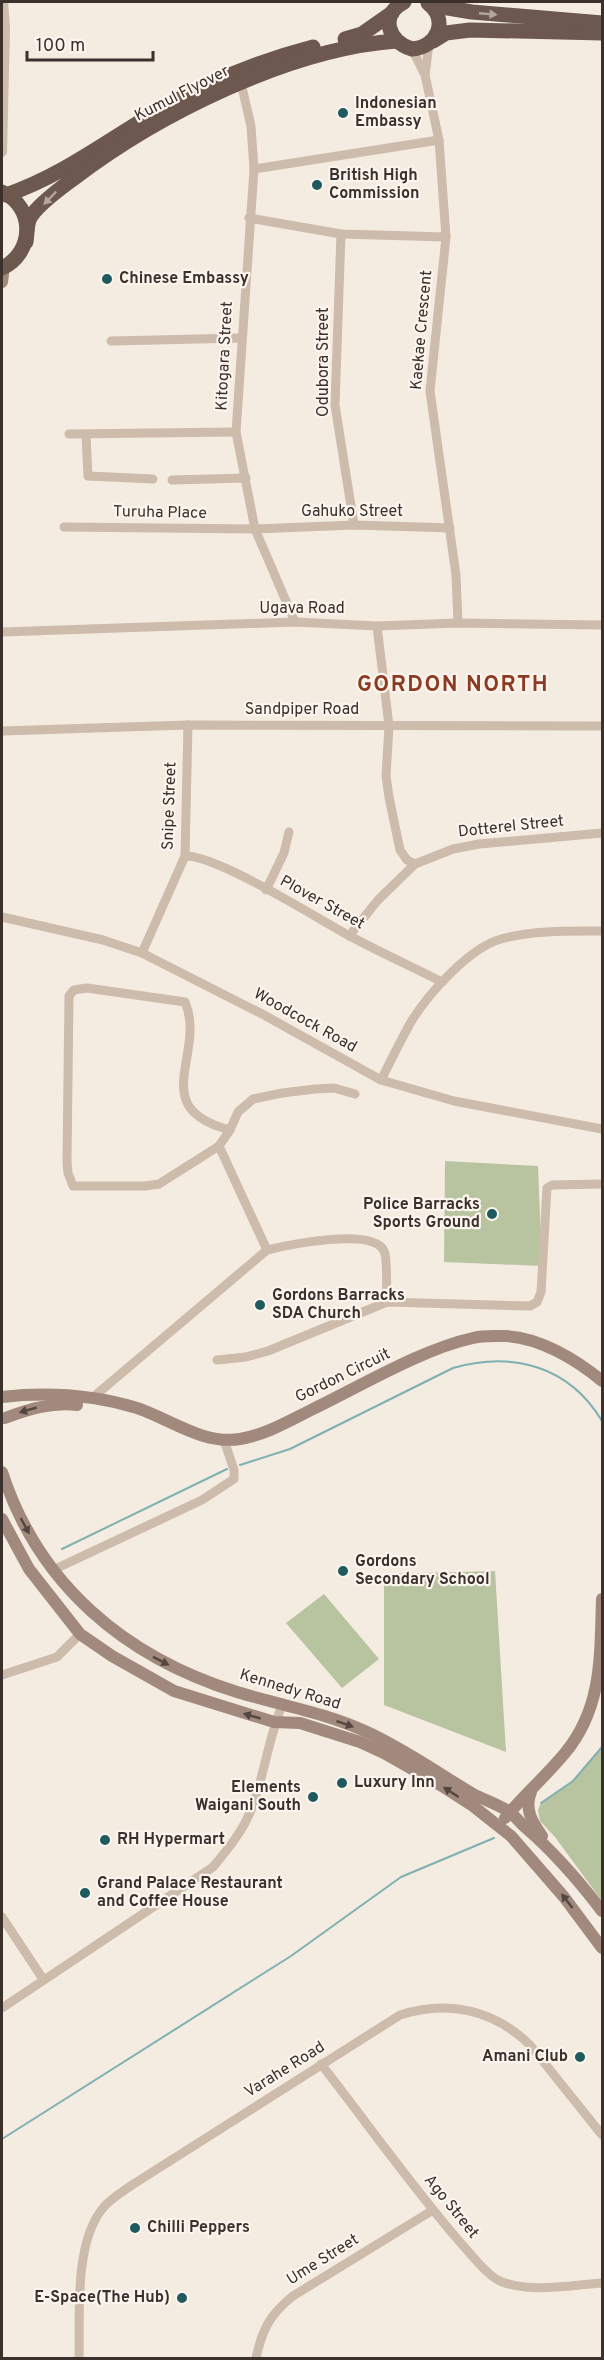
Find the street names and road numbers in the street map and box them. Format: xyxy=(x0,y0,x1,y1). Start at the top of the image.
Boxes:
street label: Kumul Flyover xyxy=(131,62,233,126)
street label: Kaekae Crescent xyxy=(407,269,437,391)
street label: Kitogara Street xyxy=(212,301,238,411)
street label: Odubora Street xyxy=(314,307,334,417)
street label: Turuha Place xyxy=(113,502,207,524)
street label: Gahuko Street xyxy=(301,502,403,522)
street label: Ugava Road xyxy=(259,599,345,619)
street label: Sandpiper Road xyxy=(245,700,359,720)
street label: Snipe Street xyxy=(158,761,182,851)
street label: Dotterel Street xyxy=(457,811,565,843)
street label: Plover Street xyxy=(276,871,368,935)
street label: Woodcock Road xyxy=(250,984,360,1058)
street label: Gordon Circuit xyxy=(292,1344,394,1408)
street label: Kennedy Road xyxy=(237,1665,343,1715)
street label: Varahe Road xyxy=(241,2037,329,2103)
street label: Ago Street xyxy=(419,2171,483,2243)
street label: Ume Street xyxy=(283,2230,363,2290)

